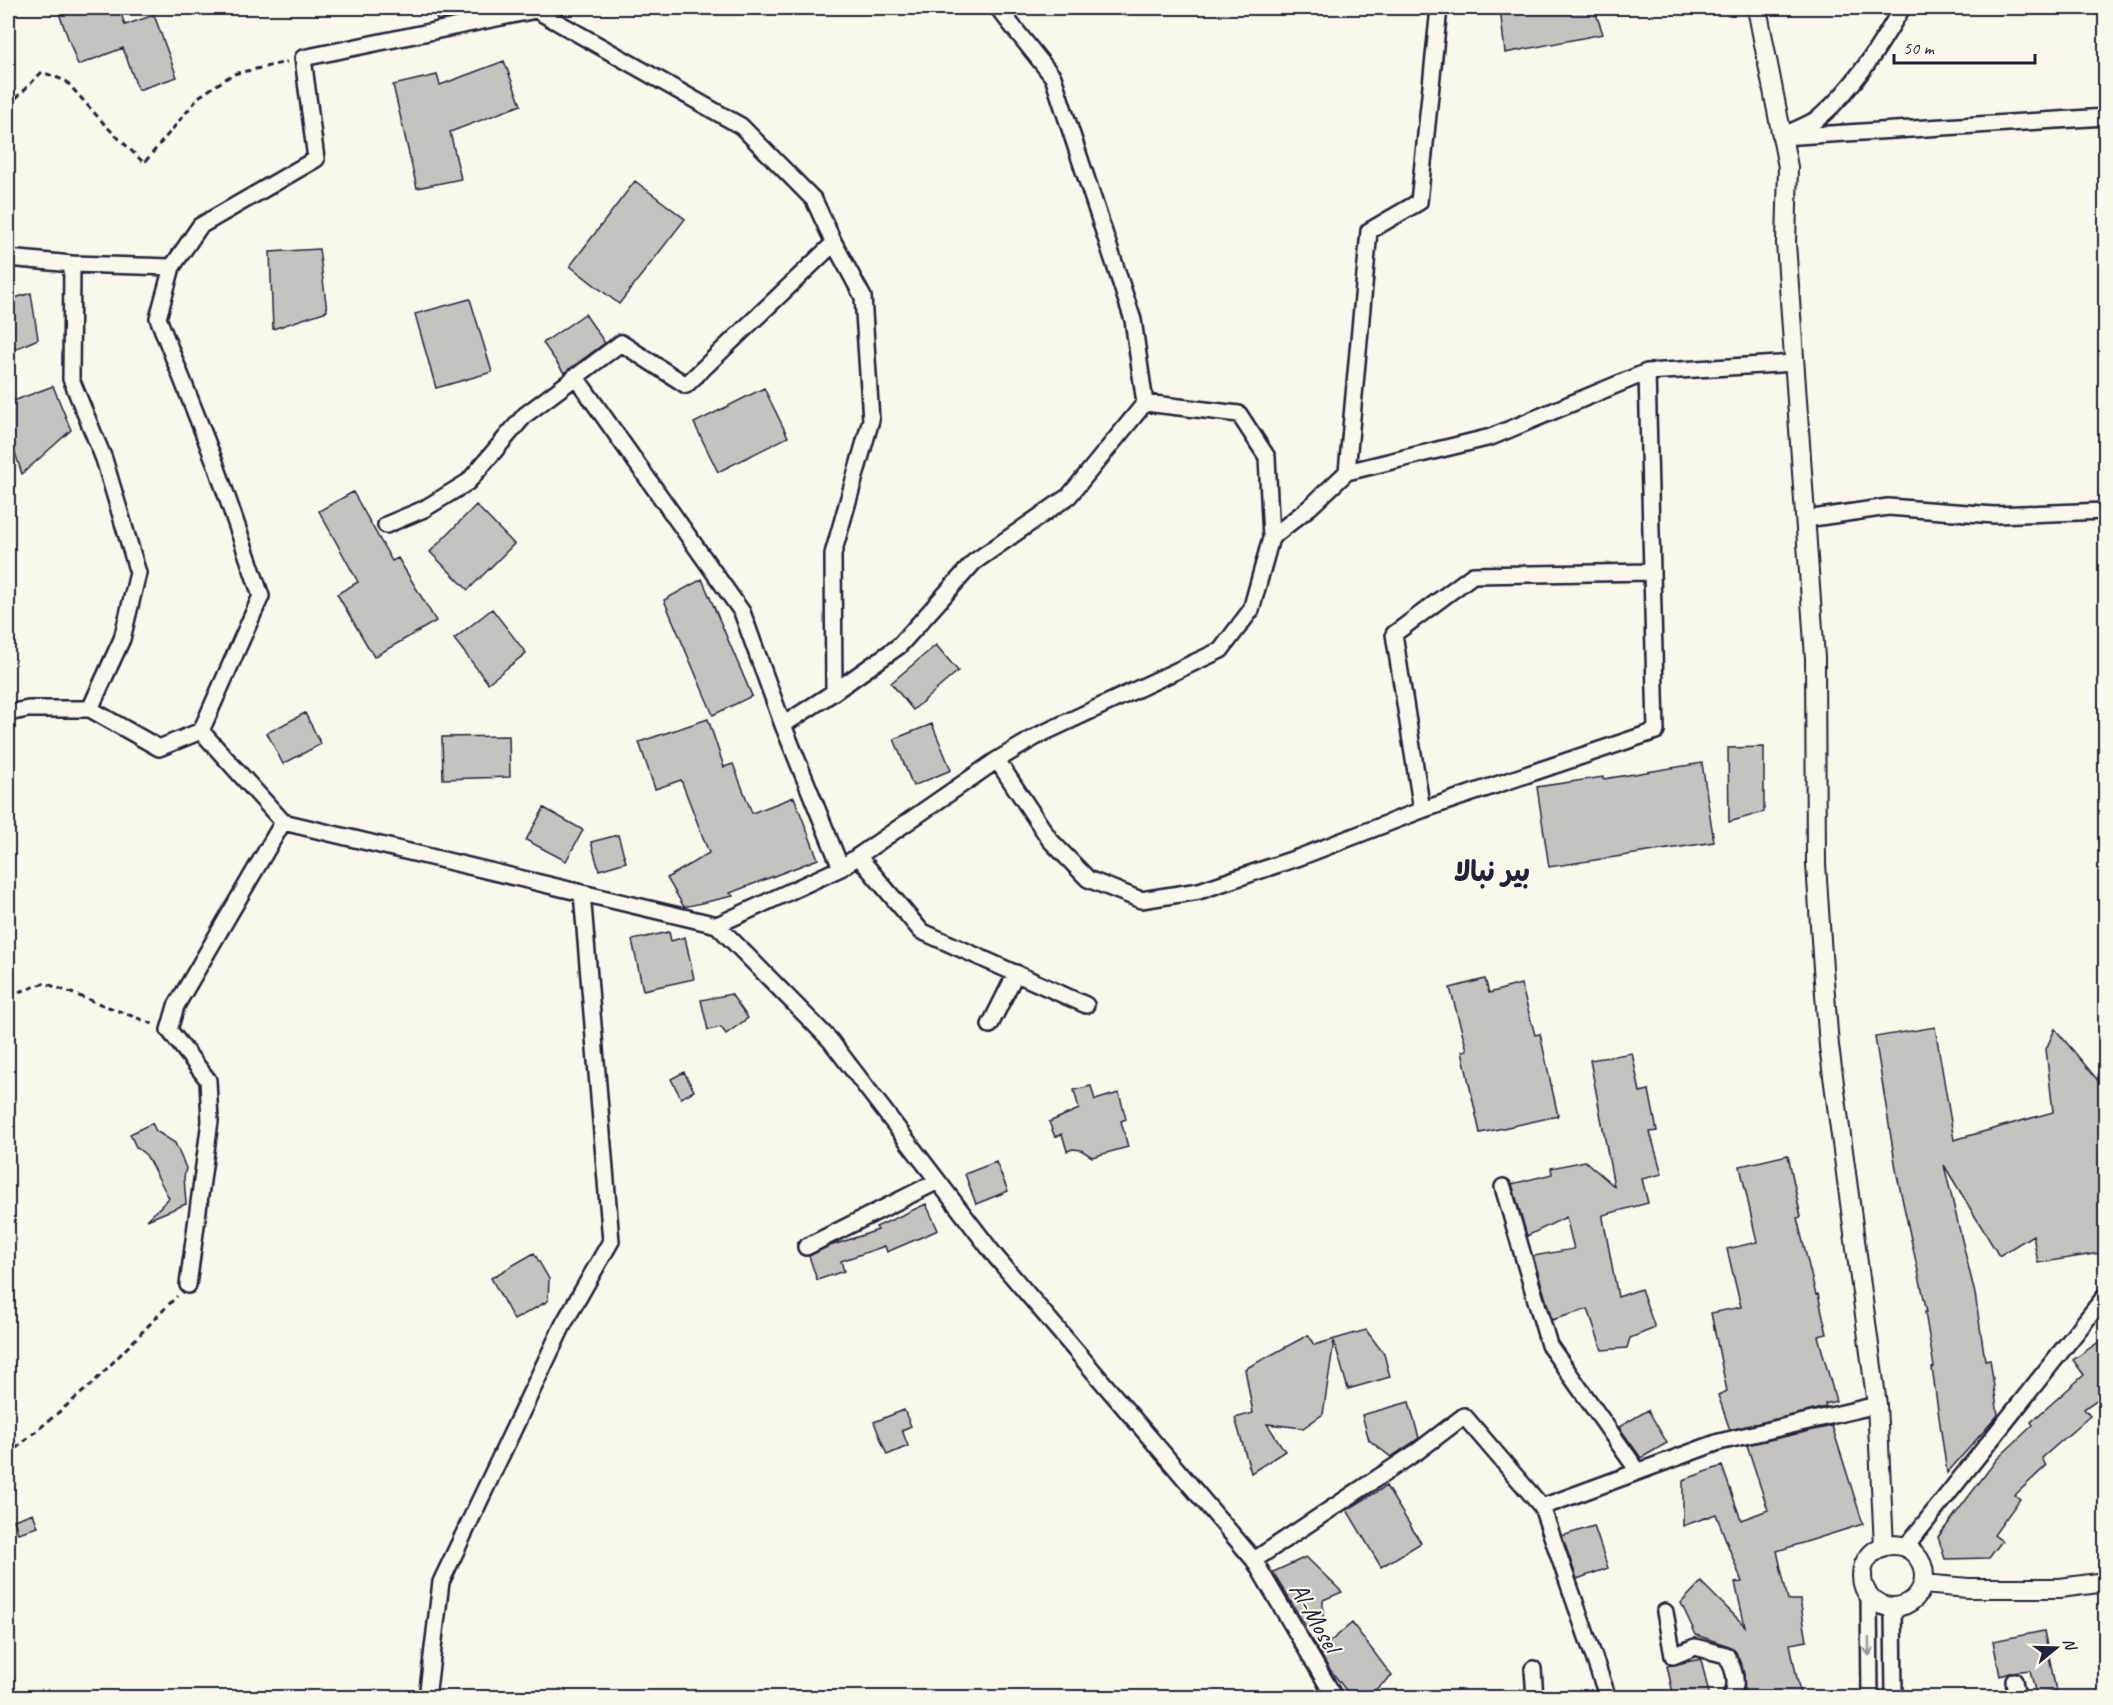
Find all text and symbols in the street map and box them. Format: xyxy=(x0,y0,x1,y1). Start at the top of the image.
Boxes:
scale bar xyxy=(1894,27,2035,65)
text: 50 m xyxy=(1903,37,1936,59)
district label: بير نبالا xyxy=(1454,854,1530,889)
street label: Al-Mosel xyxy=(1282,1576,1350,1662)
north arrow xyxy=(2026,1618,2086,1678)
one-way arrow xyxy=(1863,1636,1875,1656)
text: N xyxy=(2058,1636,2081,1654)

